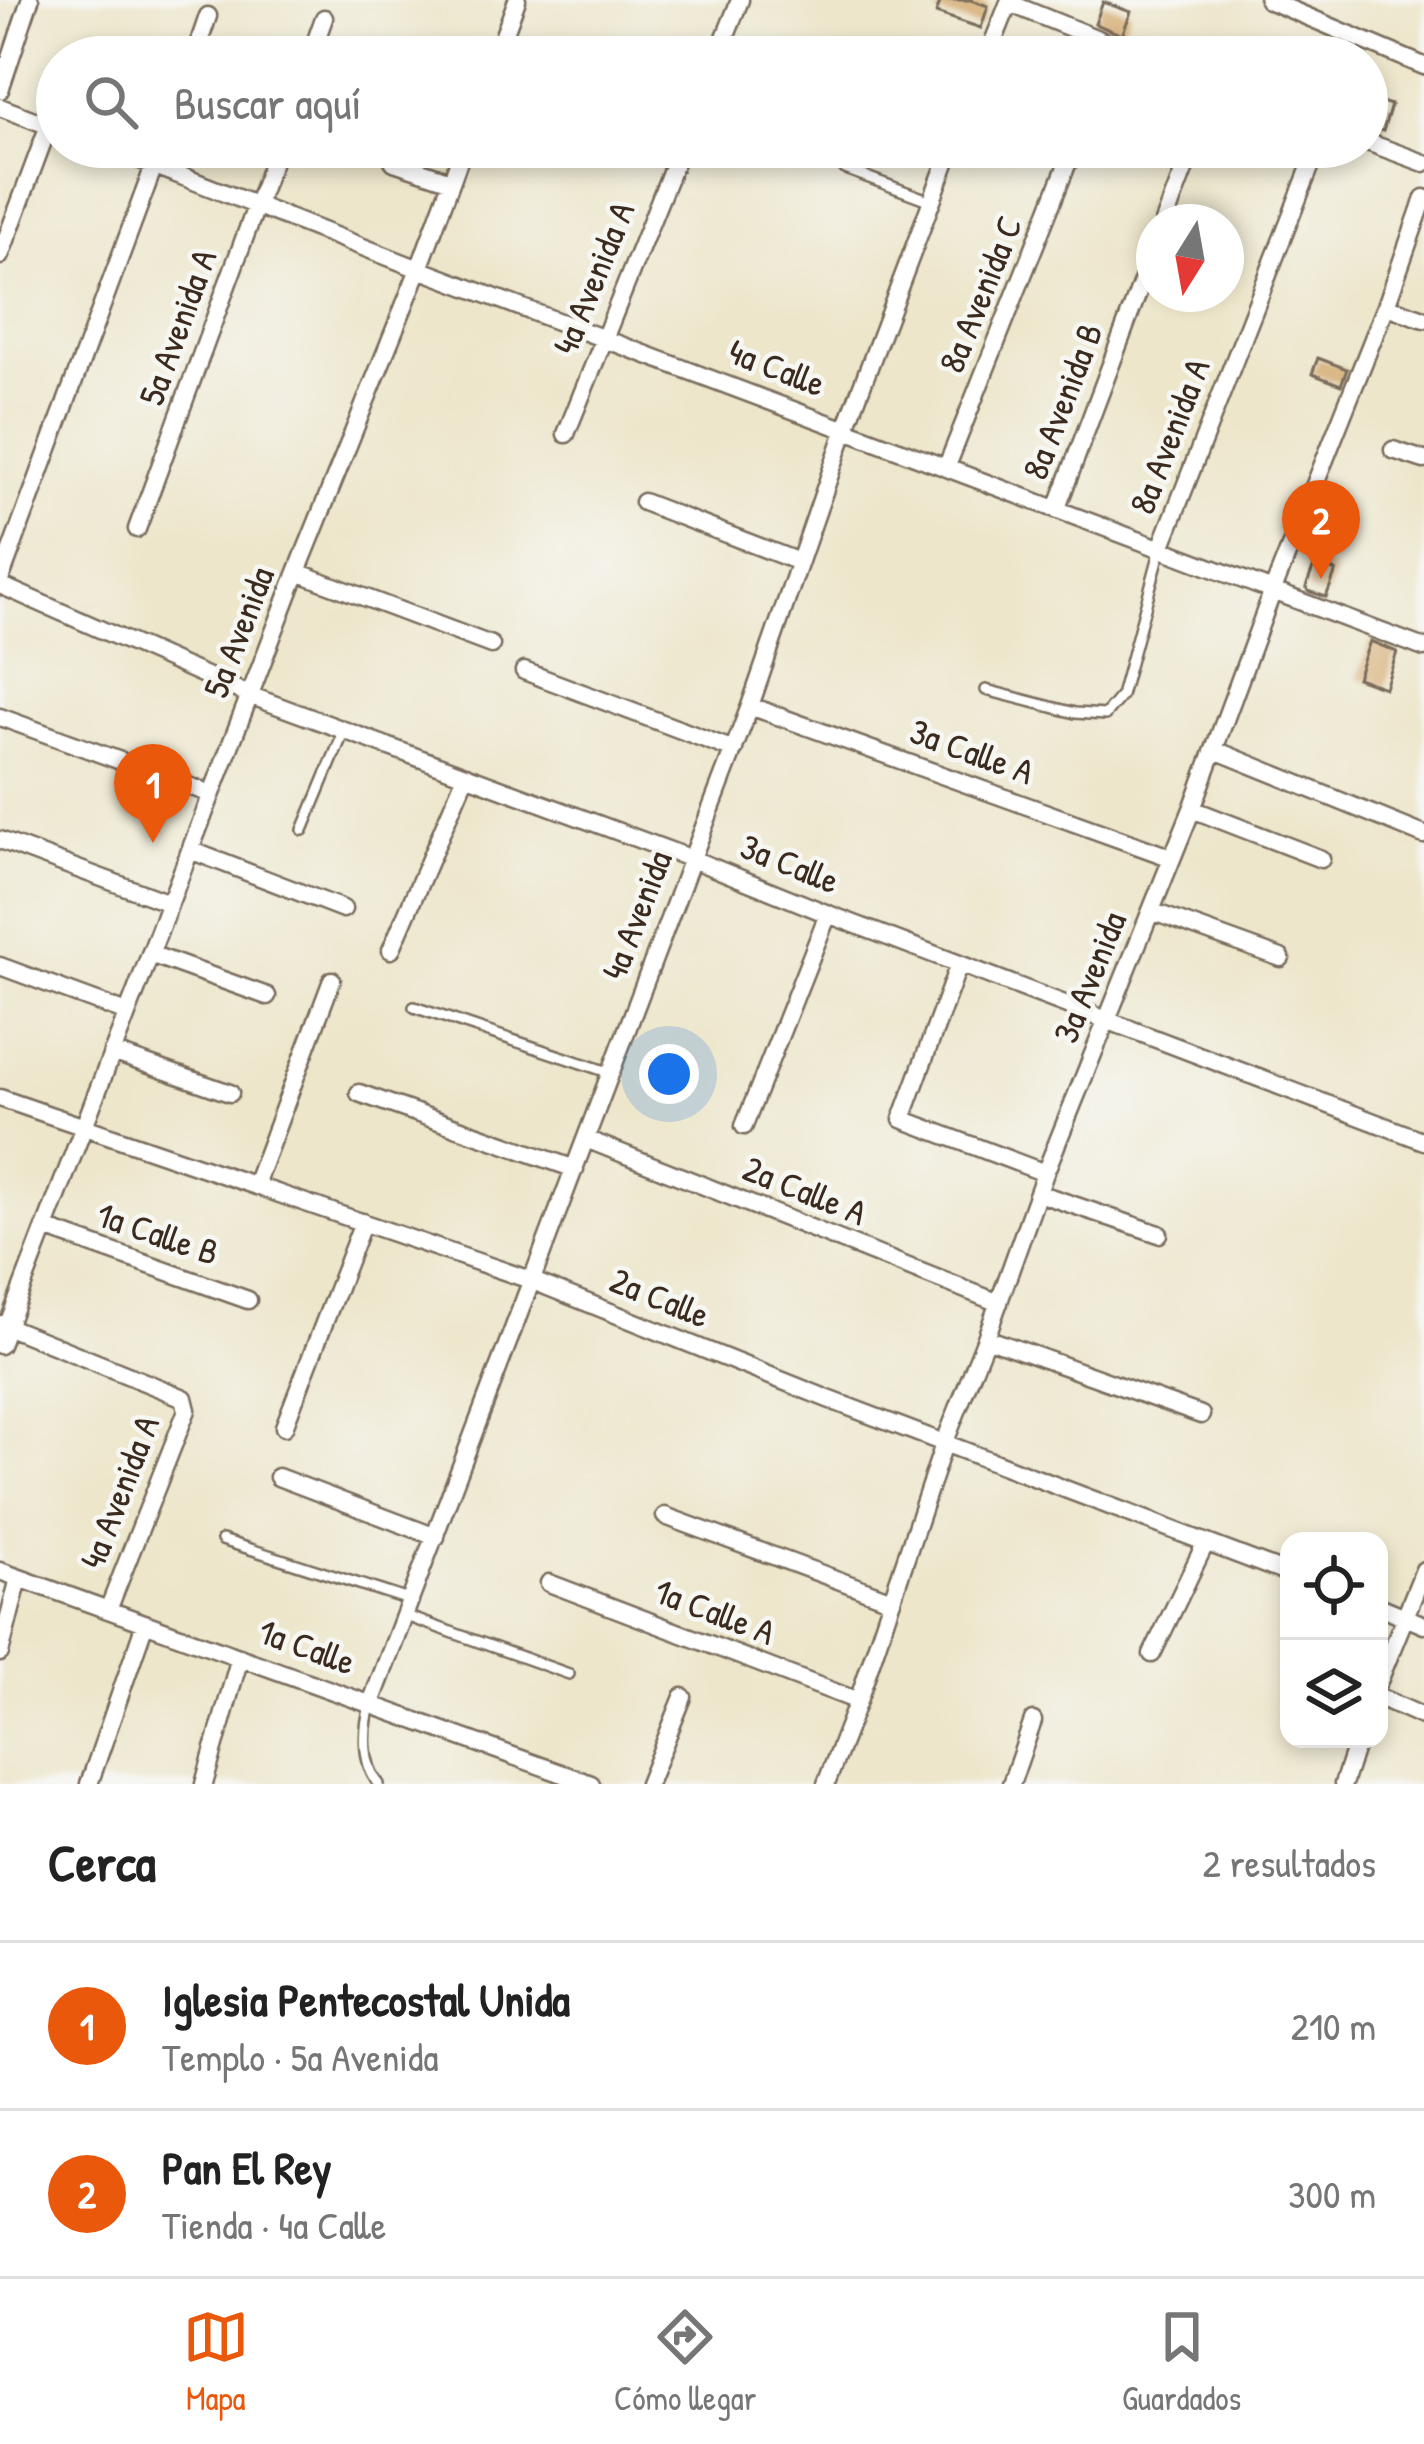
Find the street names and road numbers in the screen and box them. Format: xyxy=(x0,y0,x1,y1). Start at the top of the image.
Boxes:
street label: 4a Avenida A xyxy=(540,194,645,361)
street label: 8a Avenida C xyxy=(926,208,1033,379)
street label: 5a Avenida A xyxy=(126,242,227,411)
street label: 8a Avenida B xyxy=(1009,316,1114,486)
street label: 4a Calle xyxy=(722,326,832,407)
street label: 8a Avenida A xyxy=(1117,351,1221,521)
street label: 5a Avenida xyxy=(190,559,285,704)
street label: 3a Calle A xyxy=(904,706,1041,795)
street label: 3a Calle xyxy=(734,821,847,904)
street label: 4a Avenida xyxy=(589,843,683,986)
street label: 3a Avenida xyxy=(1040,904,1137,1050)
street label: 2a Calle A xyxy=(736,1143,874,1236)
street label: 1a Calle B xyxy=(91,1189,226,1276)
street label: 2a Calle xyxy=(603,1255,717,1339)
street label: 4a Avenida A xyxy=(67,1408,170,1576)
street label: 1a Calle A xyxy=(648,1565,782,1656)
street label: 1a Calle xyxy=(252,1606,362,1686)

